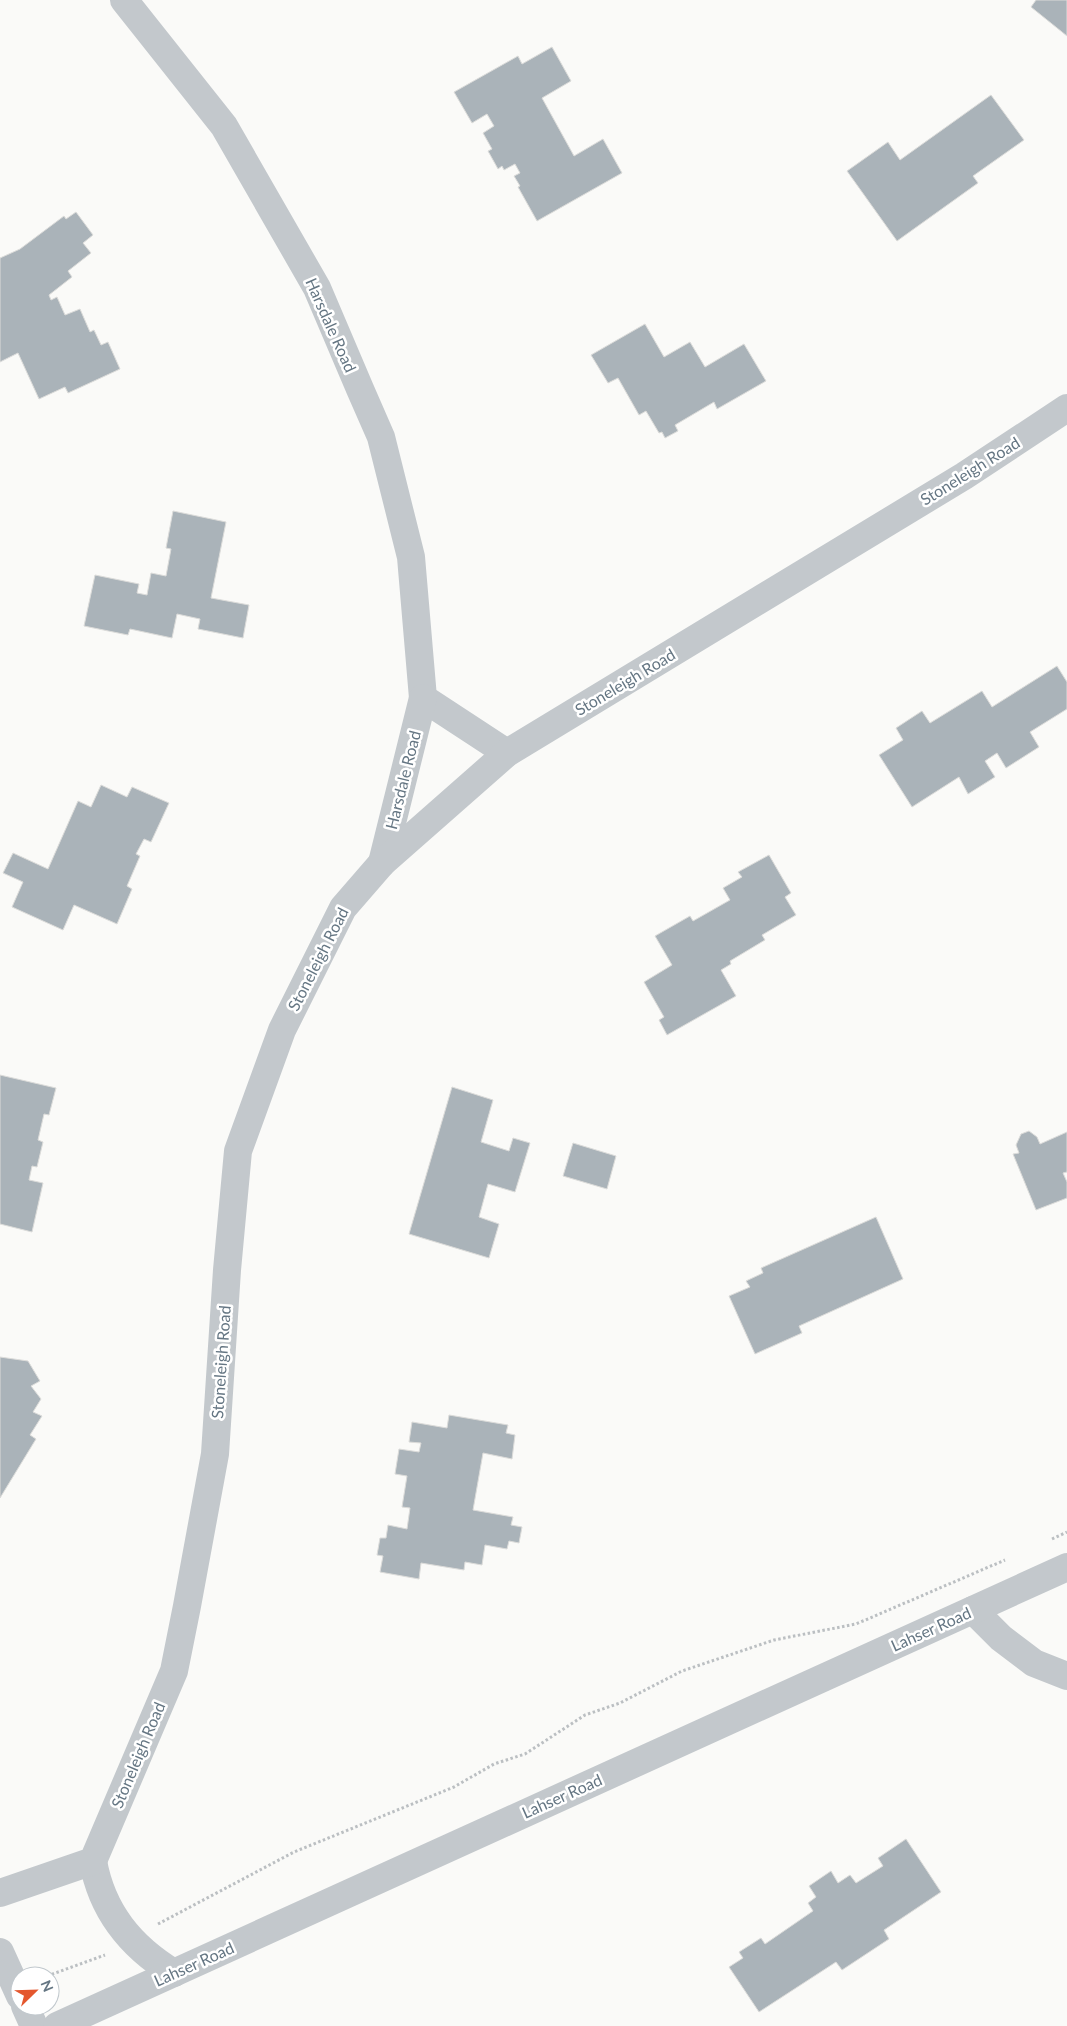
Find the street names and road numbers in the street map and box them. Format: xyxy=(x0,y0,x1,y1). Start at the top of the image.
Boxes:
street label: Harsdale Road xyxy=(302,275,361,375)
street label: Stoneleigh Road xyxy=(917,432,1023,509)
street label: Stoneleigh Road xyxy=(571,644,678,719)
street label: Harsdale Road xyxy=(381,728,424,831)
street label: Stoneleigh Road xyxy=(283,904,352,1014)
street label: Stoneleigh Road xyxy=(207,1305,234,1419)
street label: Lahser Road xyxy=(888,1602,974,1655)
street label: Stoneleigh Road xyxy=(107,1699,168,1811)
street label: Lahser Road xyxy=(519,1769,605,1822)
street label: Lahser Road xyxy=(151,1937,237,1990)

